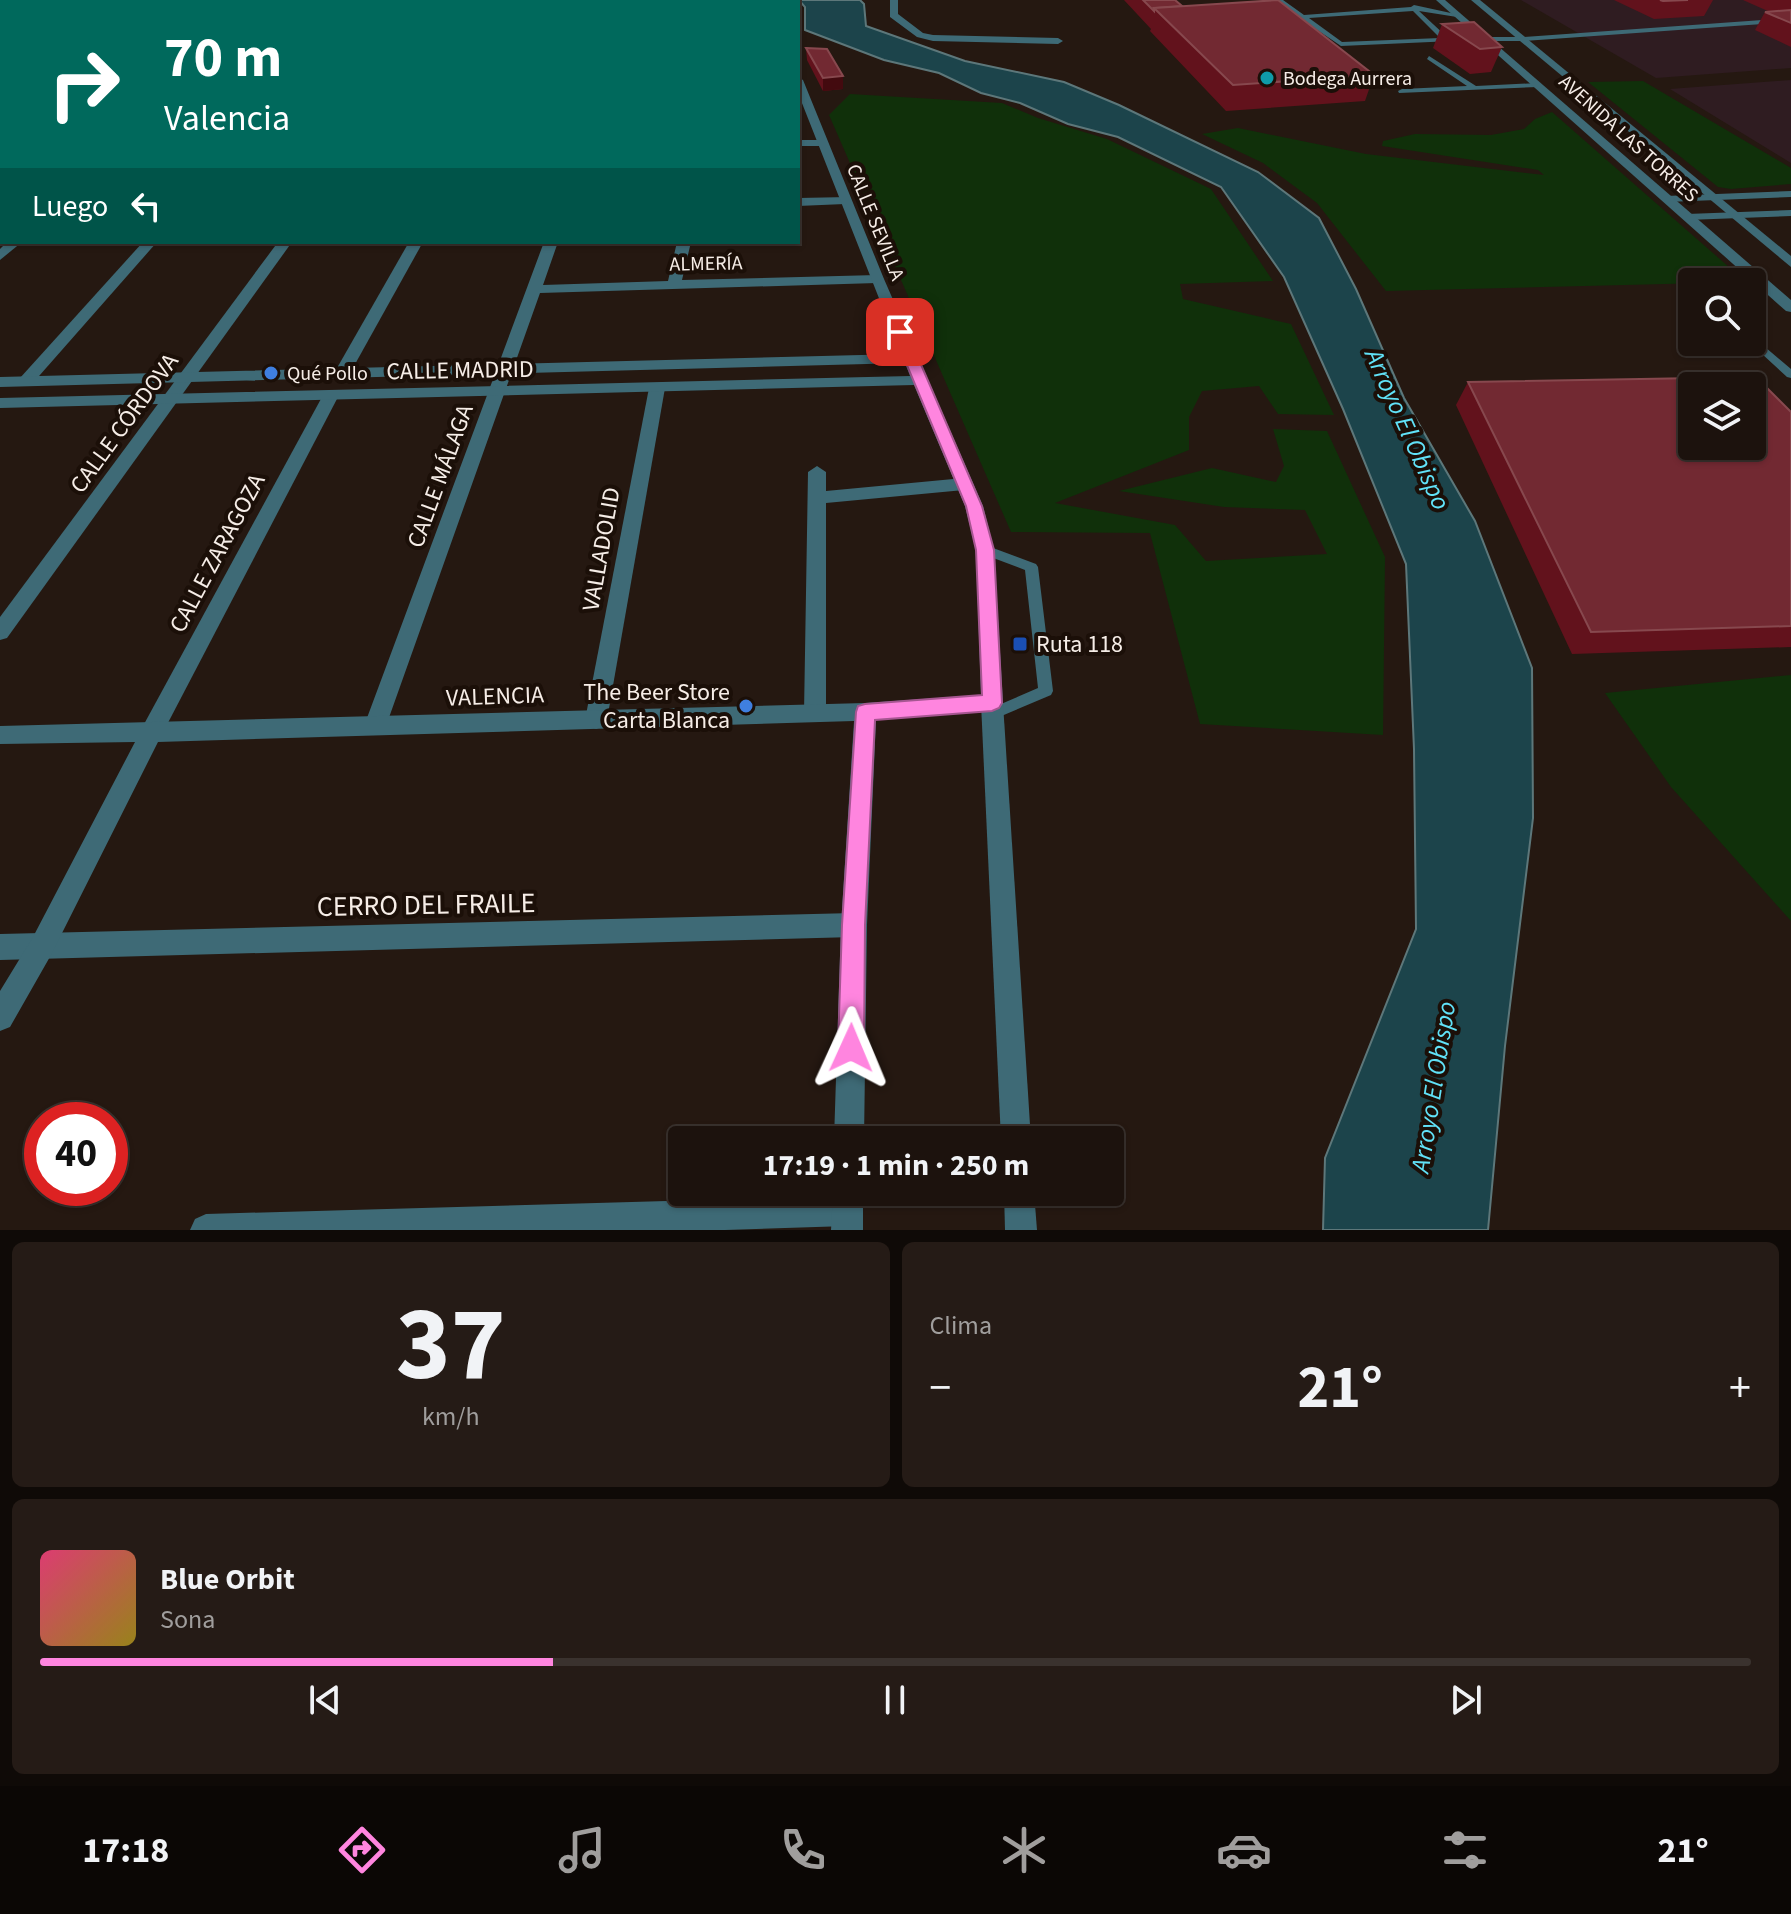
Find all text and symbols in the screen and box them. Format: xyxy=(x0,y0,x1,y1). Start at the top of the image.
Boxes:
text: 70 m xyxy=(164,19,282,98)
icon: right xyxy=(32,32,136,136)
place label: Bodega Aurrera xyxy=(1283,65,1412,93)
street label: AVENIDA LAS TORRES xyxy=(1552,68,1704,209)
marker: Bodega Aurrera xyxy=(1258,69,1276,87)
text: Valencia xyxy=(164,93,290,144)
street label: CALLE SEVILLA xyxy=(839,160,911,285)
icon: left xyxy=(124,184,168,228)
text: Luego xyxy=(32,185,108,228)
street label: ALMERÍA xyxy=(669,249,743,279)
map controls xyxy=(1678,268,1766,460)
button: search xyxy=(1678,268,1766,356)
pin xyxy=(866,298,934,366)
icon: arrive xyxy=(878,310,922,354)
water label: Arroyo El Obispo xyxy=(1355,341,1460,516)
street label: CALLE CÓRDOVA xyxy=(62,346,187,501)
street label: CALLE MADRID xyxy=(386,352,534,389)
place label: Qué Pollo xyxy=(287,360,368,388)
marker: Qué Pollo xyxy=(262,364,280,382)
button: layers xyxy=(1678,372,1766,460)
street label: CALLE MÁLAGA xyxy=(398,400,483,553)
street label: CALLE ZARAGOZA xyxy=(161,467,274,639)
street label: VALLADOLID xyxy=(573,485,630,614)
place label: Ruta 118 xyxy=(1036,627,1123,662)
marker: Ruta 118 xyxy=(1011,635,1029,653)
place label: The Beer Store Carta Blanca xyxy=(583,675,730,738)
street label: VALENCIA xyxy=(445,677,545,716)
marker: The Beer Store Carta Blanca xyxy=(737,697,755,715)
street label: CERRO DEL FRAILE xyxy=(316,883,536,927)
water label: Arroyo El Obispo xyxy=(1401,999,1465,1177)
position arrow xyxy=(809,1006,893,1090)
speed limit sign: 40 xyxy=(24,1102,128,1206)
text: 17:19 · 1 min · 250 m xyxy=(763,1144,1029,1187)
text: 37 xyxy=(396,1272,506,1420)
text: Clima xyxy=(930,1307,992,1344)
text: 21° xyxy=(1298,1346,1383,1431)
text: − xyxy=(930,1357,951,1420)
text: + xyxy=(1729,1357,1751,1420)
text: km/h xyxy=(422,1398,480,1435)
text: Blue Orbit xyxy=(160,1558,295,1601)
text: Sona xyxy=(160,1601,215,1638)
icon: previous xyxy=(303,1678,347,1722)
icon: pause xyxy=(873,1678,917,1722)
icon: next xyxy=(1444,1678,1488,1722)
icon: directions xyxy=(334,1822,390,1878)
icon: music xyxy=(554,1822,610,1878)
icon: phone xyxy=(775,1822,831,1878)
icon: climate xyxy=(996,1822,1052,1878)
icon: car xyxy=(1216,1822,1272,1878)
icon: filters xyxy=(1437,1822,1493,1878)
text: 17:18 xyxy=(82,1825,169,1876)
text: 21° xyxy=(1658,1825,1709,1876)

